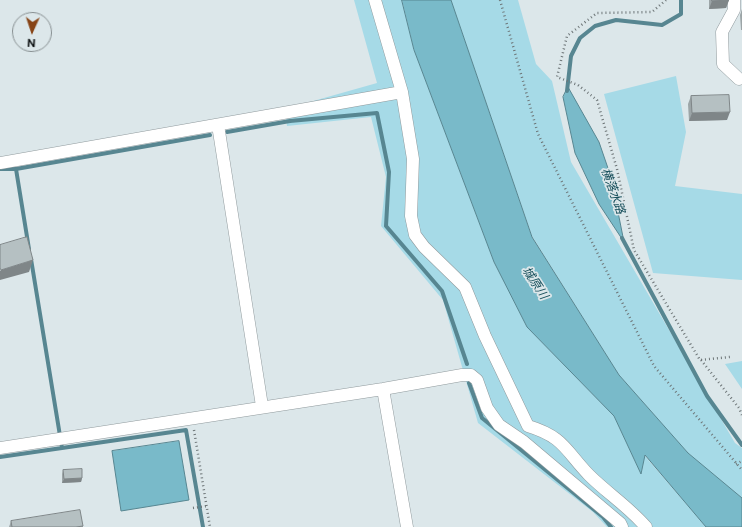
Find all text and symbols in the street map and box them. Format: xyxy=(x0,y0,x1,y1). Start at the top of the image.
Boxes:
north arrow xyxy=(12,12,52,52)
text: N xyxy=(27,37,36,49)
water label: 横落水路 xyxy=(598,166,628,216)
water label: 城原川 xyxy=(519,264,551,302)

